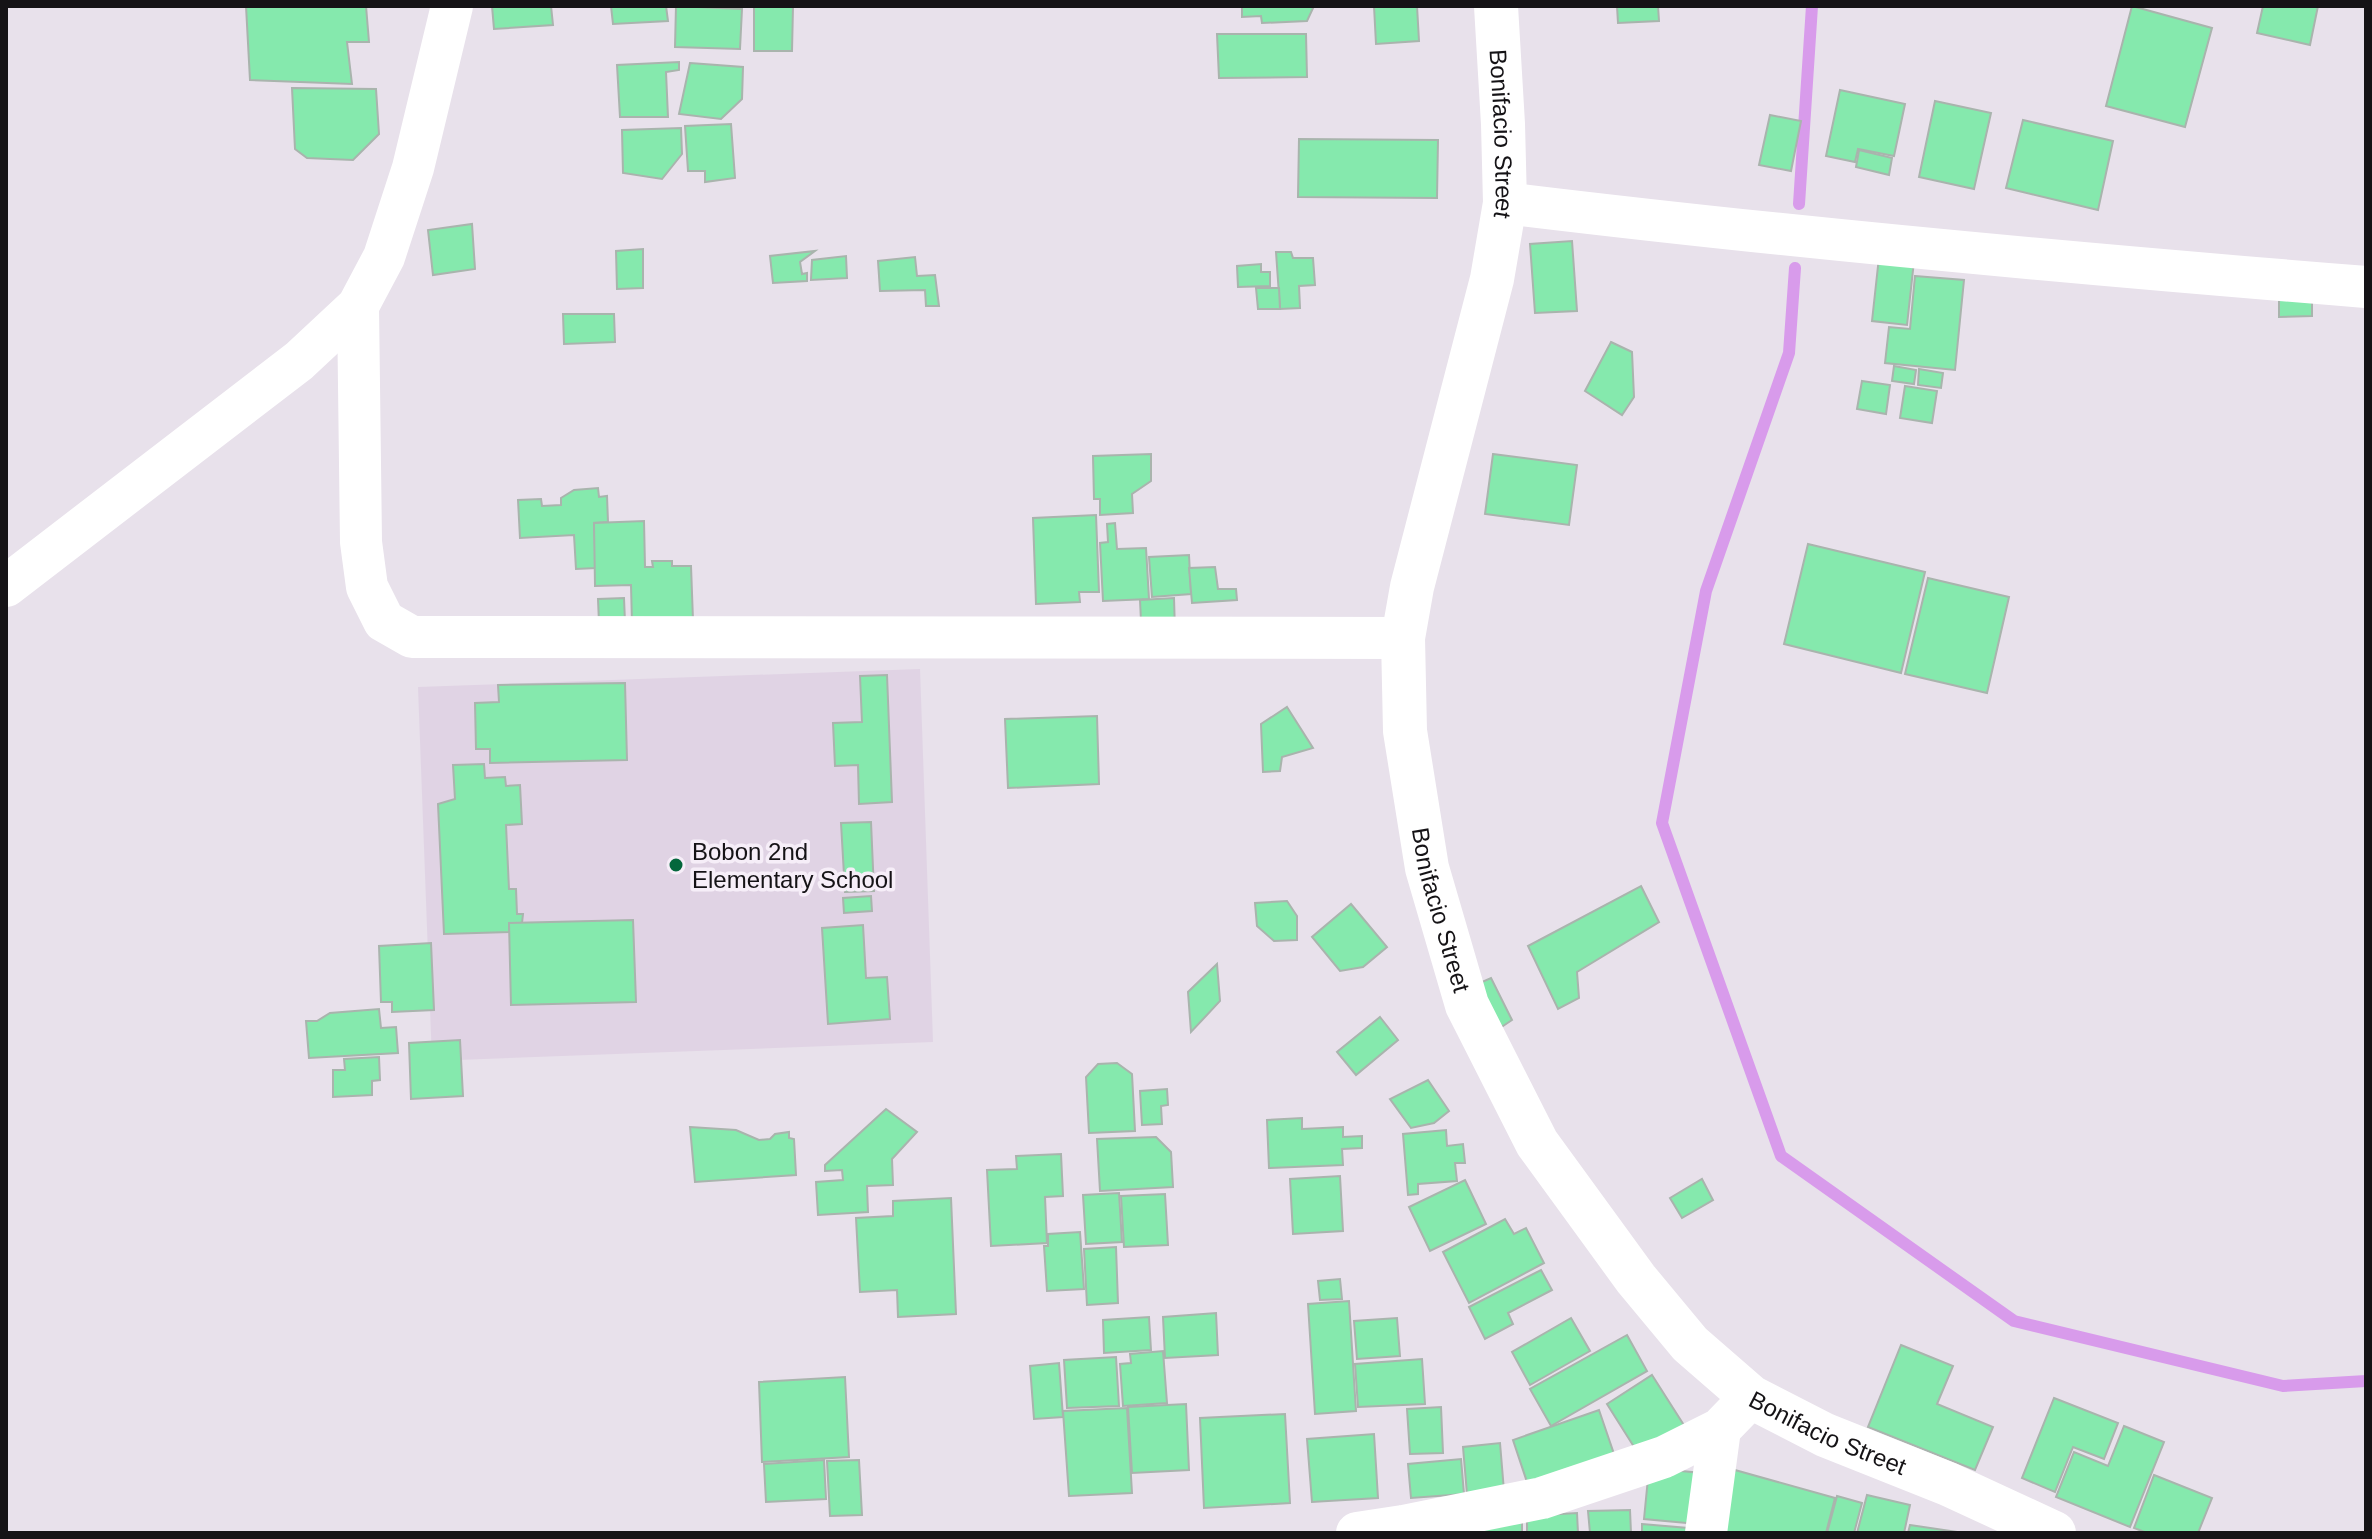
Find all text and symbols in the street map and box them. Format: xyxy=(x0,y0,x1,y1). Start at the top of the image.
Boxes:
street label: Bonifacio Street xyxy=(1485,48,1519,221)
street label: Bonifacio Street xyxy=(1407,825,1476,996)
place label: Bobon 2nd Elementary School xyxy=(692,838,893,893)
marker: Bobon 2nd Elementary School xyxy=(667,856,685,874)
street label: Bonifacio Street xyxy=(1745,1385,1911,1480)

